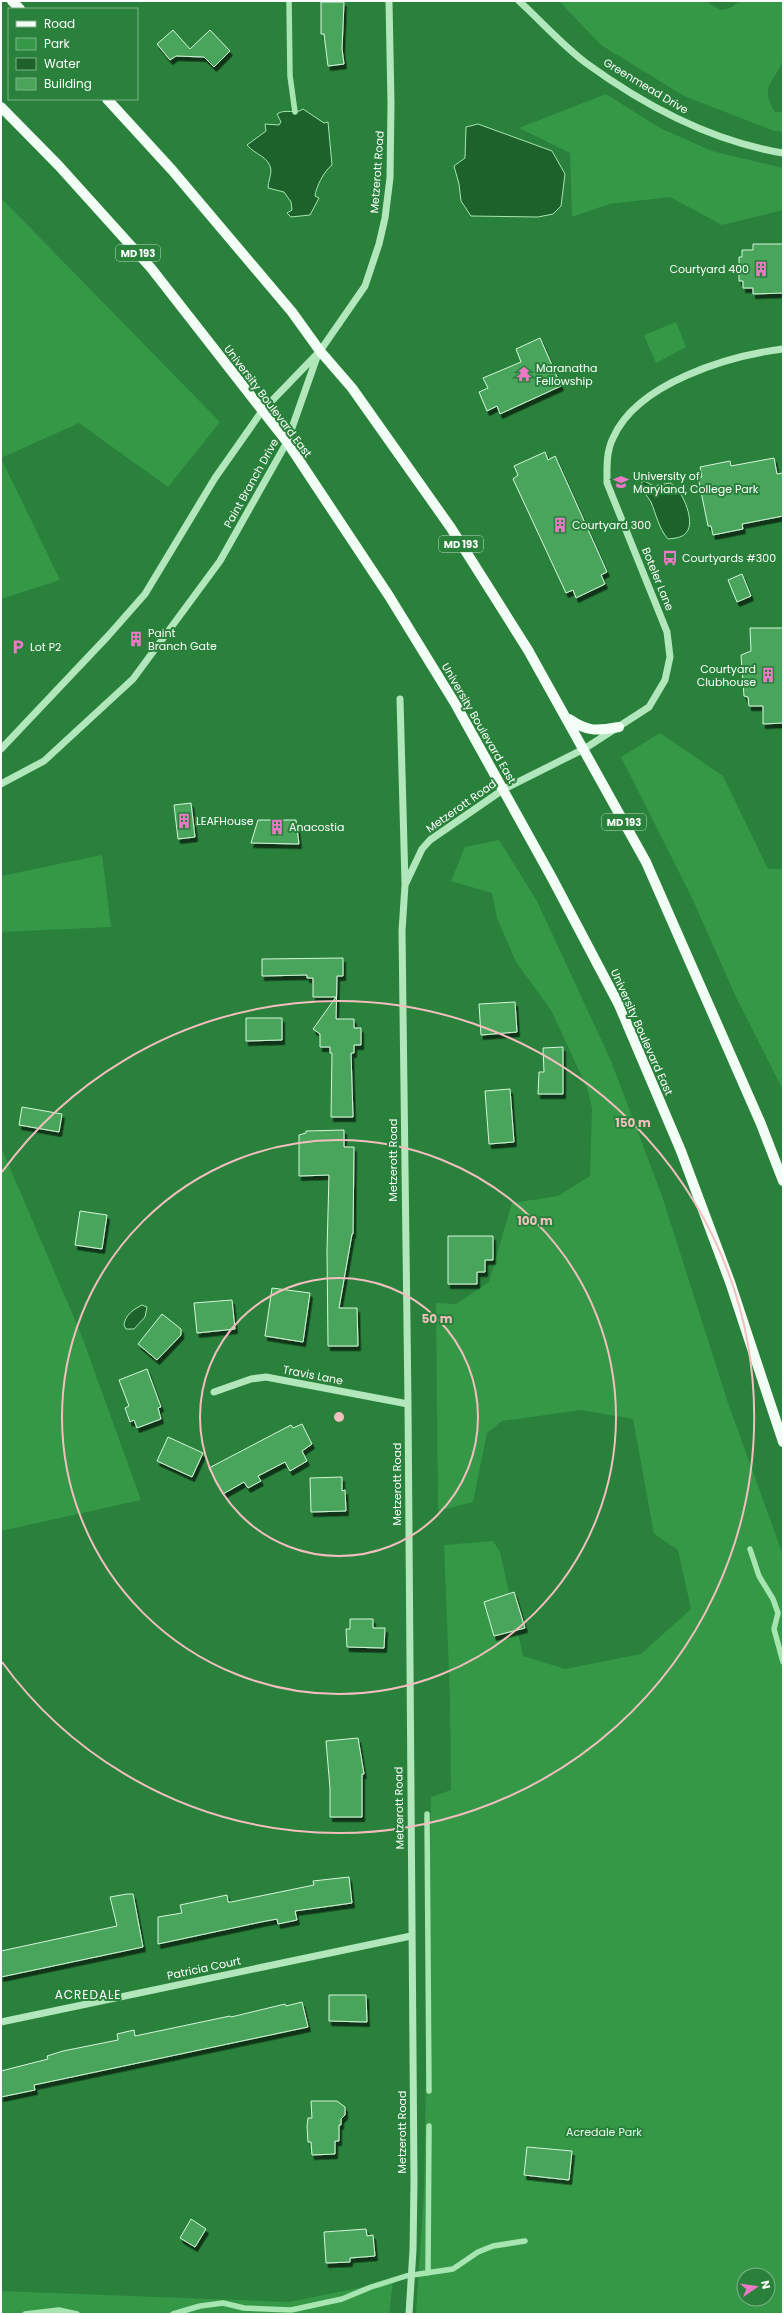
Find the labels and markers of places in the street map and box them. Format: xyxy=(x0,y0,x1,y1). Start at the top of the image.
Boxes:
building icon: Courtyard 400 xyxy=(752,260,770,278)
place label: Courtyard 400 xyxy=(669,261,749,277)
place label: Maranatha Fellowship xyxy=(536,360,597,389)
temple icon: Maranatha Fellowship xyxy=(515,365,533,383)
place label: University of Maryland, College Park xyxy=(633,468,759,497)
school or university icon: University of Maryland, College Park xyxy=(612,473,630,491)
building icon: Courtyard 300 xyxy=(551,516,569,534)
place label: Courtyard 300 xyxy=(572,517,651,533)
bus stop icon: Courtyards #300 xyxy=(661,549,679,567)
place label: Courtyards #300 xyxy=(682,550,776,566)
place label: Paint Branch Gate xyxy=(148,625,217,654)
building icon: Paint Branch Gate xyxy=(127,630,145,648)
parking icon: Lot P2 xyxy=(9,638,27,656)
place label: Lot P2 xyxy=(30,639,61,655)
place label: Courtyard Clubhouse xyxy=(697,661,756,690)
building icon: Courtyard Clubhouse xyxy=(759,666,777,684)
building icon: LEAFHouse xyxy=(175,812,193,830)
place label: LEAFHouse xyxy=(196,813,254,829)
building icon: Anacostia xyxy=(268,818,286,836)
place label: Anacostia xyxy=(289,819,345,835)
centre of rings xyxy=(332,1410,346,1424)

